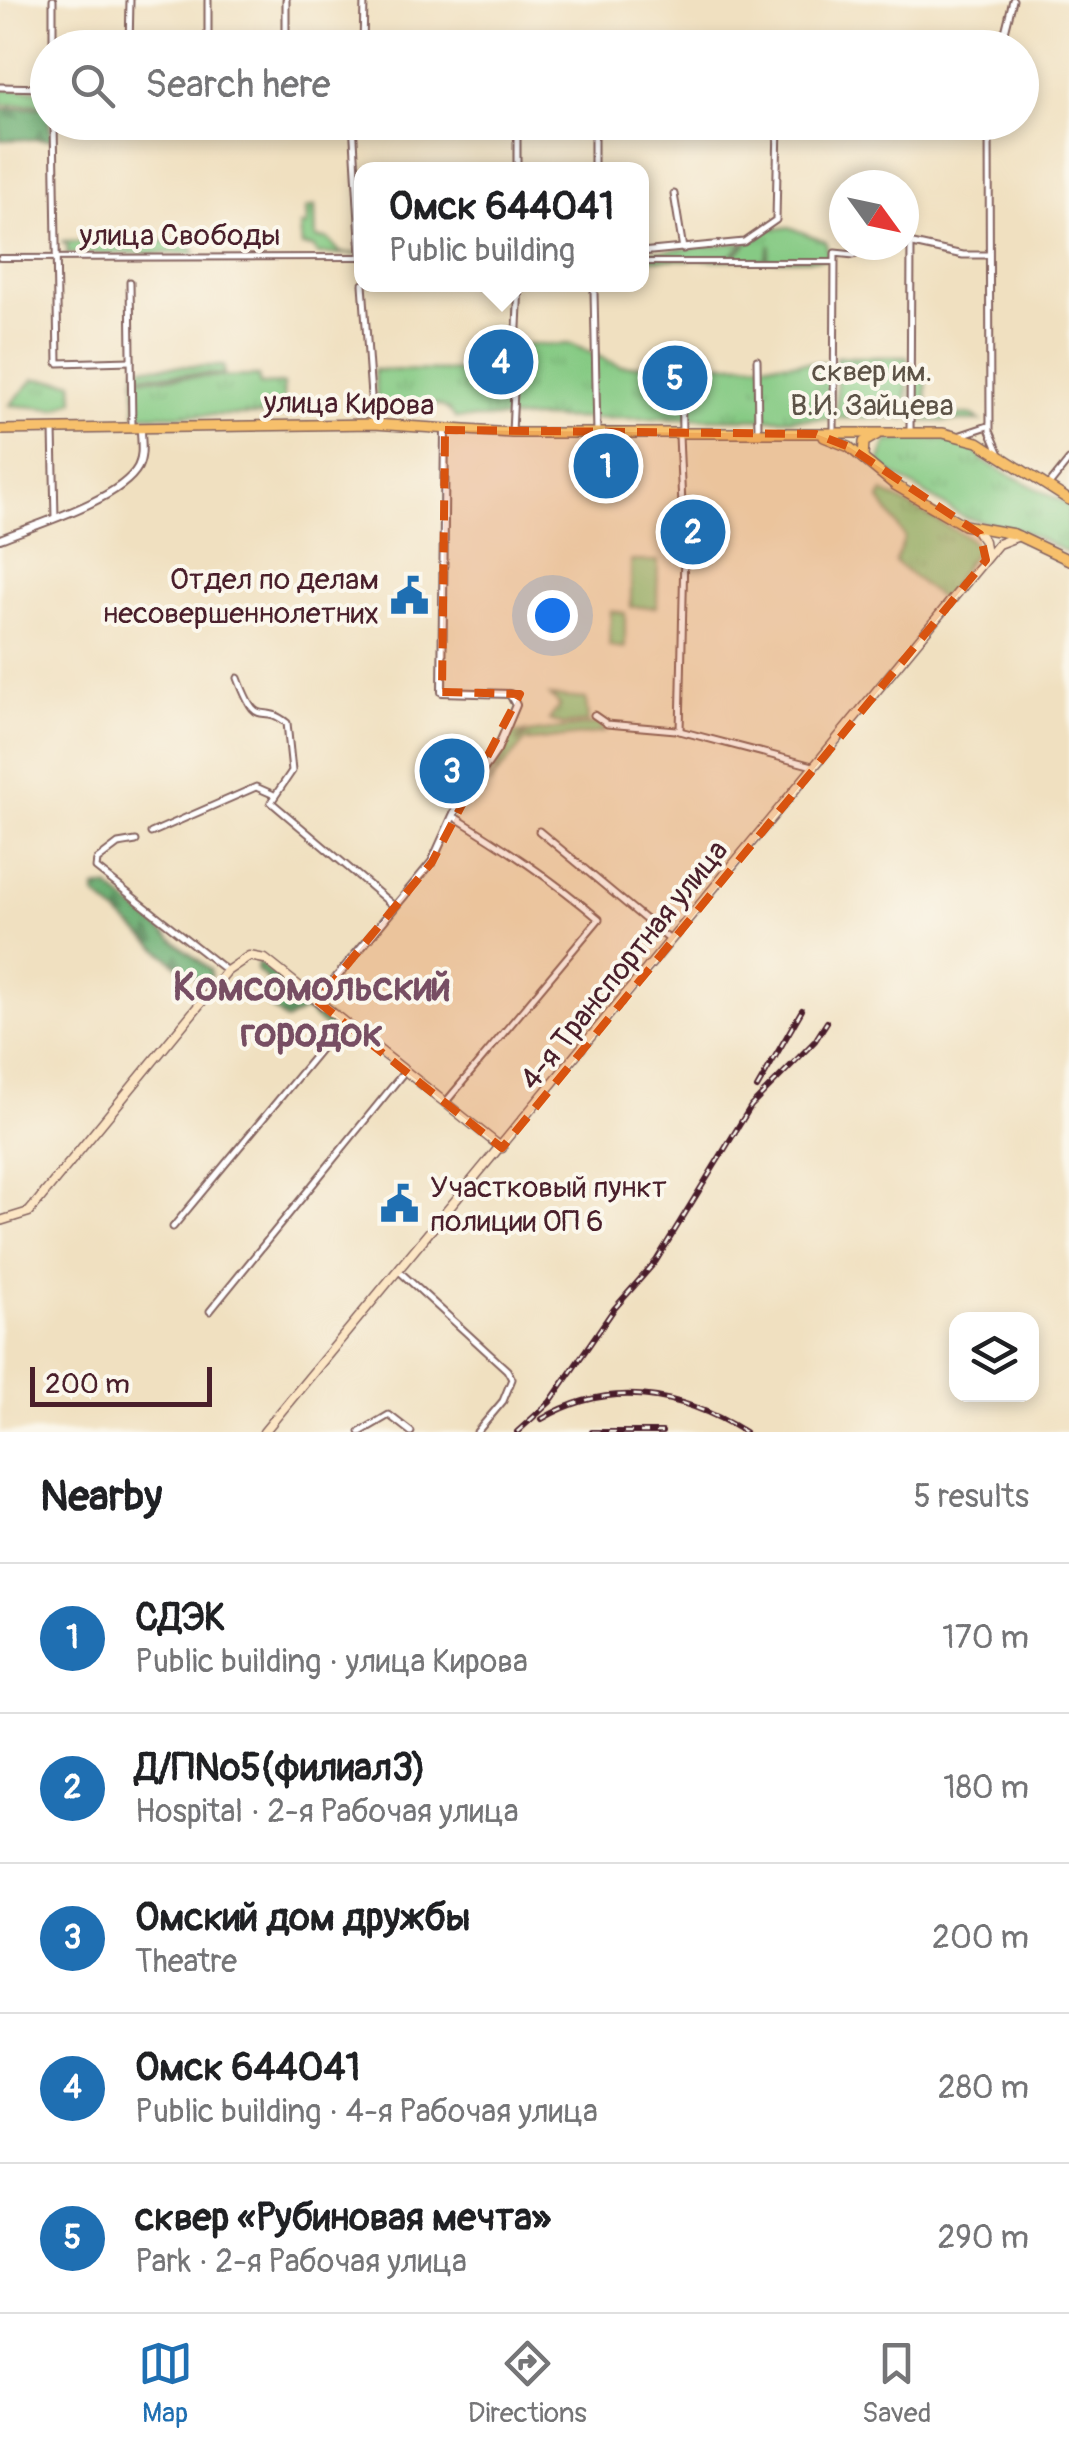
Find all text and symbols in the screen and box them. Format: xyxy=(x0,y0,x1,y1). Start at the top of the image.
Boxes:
search box xyxy=(30,30,1039,140)
icon: search xyxy=(65,58,120,113)
text: Search here xyxy=(145,61,331,109)
popup xyxy=(354,162,649,292)
north arrow xyxy=(829,170,919,260)
text: Омск 644041 xyxy=(389,183,614,231)
street label: улица Свободы xyxy=(78,217,281,254)
text: Public building xyxy=(389,231,575,271)
pin: 4 xyxy=(468,324,534,400)
pin: 5 xyxy=(642,340,708,416)
park label: сквер им. В.И. Зайцева xyxy=(790,353,954,424)
street label: улица Кирова xyxy=(262,384,435,424)
pin: 1 xyxy=(574,428,638,504)
pin: 2 xyxy=(660,494,726,570)
place label: Отдел по делам несовершеннолетних xyxy=(103,561,379,632)
public building icon: Отдел по делам несовершеннолетних xyxy=(388,575,430,617)
your location xyxy=(527,590,578,641)
pin: 3 xyxy=(420,734,484,808)
street label: 4-я Транспортная улица xyxy=(512,833,736,1097)
district label: Комсомольский городок xyxy=(173,963,451,1058)
place label: Участковый пункт полиции ОП 6 xyxy=(430,1169,667,1240)
public building icon: Участковый пункт полиции ОП 6 xyxy=(379,1183,421,1225)
map controls xyxy=(949,1312,1039,1402)
button: layers xyxy=(949,1312,1039,1402)
scale bar xyxy=(30,1362,212,1406)
text: 200 m xyxy=(45,1367,130,1402)
text: Nearby xyxy=(40,1471,162,1523)
text: 5 results xyxy=(914,1477,1029,1517)
text: СДЭК xyxy=(135,1594,226,1642)
text: 1 xyxy=(66,1618,79,1658)
text: 170 m xyxy=(942,1618,1029,1658)
text: Public building · улица Кирова xyxy=(135,1642,528,1682)
text: Д/П№5(филиал3) xyxy=(135,1744,426,1792)
text: 2 xyxy=(64,1768,81,1808)
text: 180 m xyxy=(943,1768,1029,1808)
text: Hospital · 2-я Рабочая улица xyxy=(135,1792,519,1832)
text: Омский дом дружбы xyxy=(135,1894,471,1942)
text: 3 xyxy=(64,1918,81,1958)
text: 200 m xyxy=(932,1918,1029,1958)
text: Theatre xyxy=(135,1942,237,1982)
text: Омск 644041 xyxy=(135,2044,360,2092)
text: 4 xyxy=(63,2068,82,2108)
text: 280 m xyxy=(938,2068,1029,2108)
text: Public building · 4-я Рабочая улица xyxy=(135,2092,598,2132)
text: сквер «Рубиновая мечта» xyxy=(135,2194,551,2242)
text: 5 xyxy=(64,2218,81,2258)
text: 290 m xyxy=(937,2218,1029,2258)
text: Park · 2-я Рабочая улица xyxy=(135,2242,467,2282)
tab: Map xyxy=(138,2336,193,2431)
tab: Directions xyxy=(468,2336,587,2431)
tab: Saved xyxy=(862,2336,931,2431)

